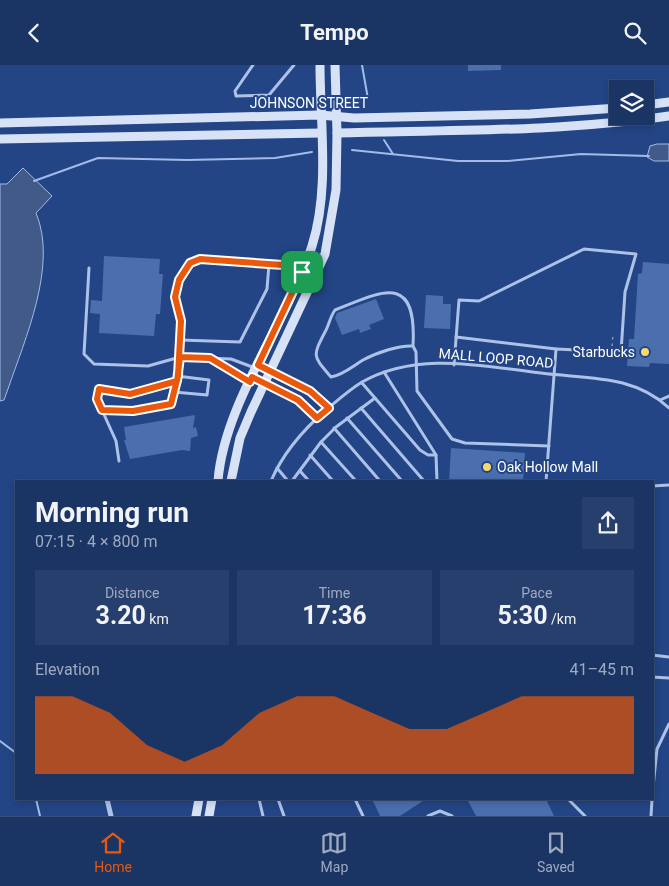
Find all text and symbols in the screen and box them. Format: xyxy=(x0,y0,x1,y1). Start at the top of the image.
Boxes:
icon: back xyxy=(20,19,48,47)
icon: search xyxy=(621,19,649,47)
text: Tempo xyxy=(300,20,369,45)
map controls xyxy=(609,80,654,125)
button: layers xyxy=(609,80,654,125)
street label: JOHNSON STREET xyxy=(250,95,369,111)
pin xyxy=(281,251,323,293)
icon: arrive xyxy=(288,258,316,286)
place label: Starbucks xyxy=(573,344,635,360)
street label: MALL LOOP ROAD xyxy=(438,345,554,371)
marker: Starbucks xyxy=(639,346,651,358)
place label: Oak Hollow Mall xyxy=(497,459,598,475)
marker: Oak Hollow Mall xyxy=(481,461,493,473)
text: Morning run xyxy=(35,496,189,529)
button: share xyxy=(582,497,634,549)
text: 07:15 · 4 × 800 m xyxy=(35,532,157,551)
text: Distance xyxy=(105,585,159,601)
text: Time xyxy=(319,585,350,601)
text: Pace xyxy=(521,585,552,601)
text: 3.20 xyxy=(96,601,146,630)
text: 17:36 xyxy=(302,601,367,630)
text: 5:30 xyxy=(497,601,548,630)
text: km xyxy=(146,611,169,627)
text: /km xyxy=(548,611,576,627)
text: Elevation xyxy=(35,660,100,679)
text: 41–45 m xyxy=(570,660,634,679)
tab: Home xyxy=(94,829,132,875)
tab: Map xyxy=(320,829,348,875)
tab: Saved xyxy=(537,829,575,875)

